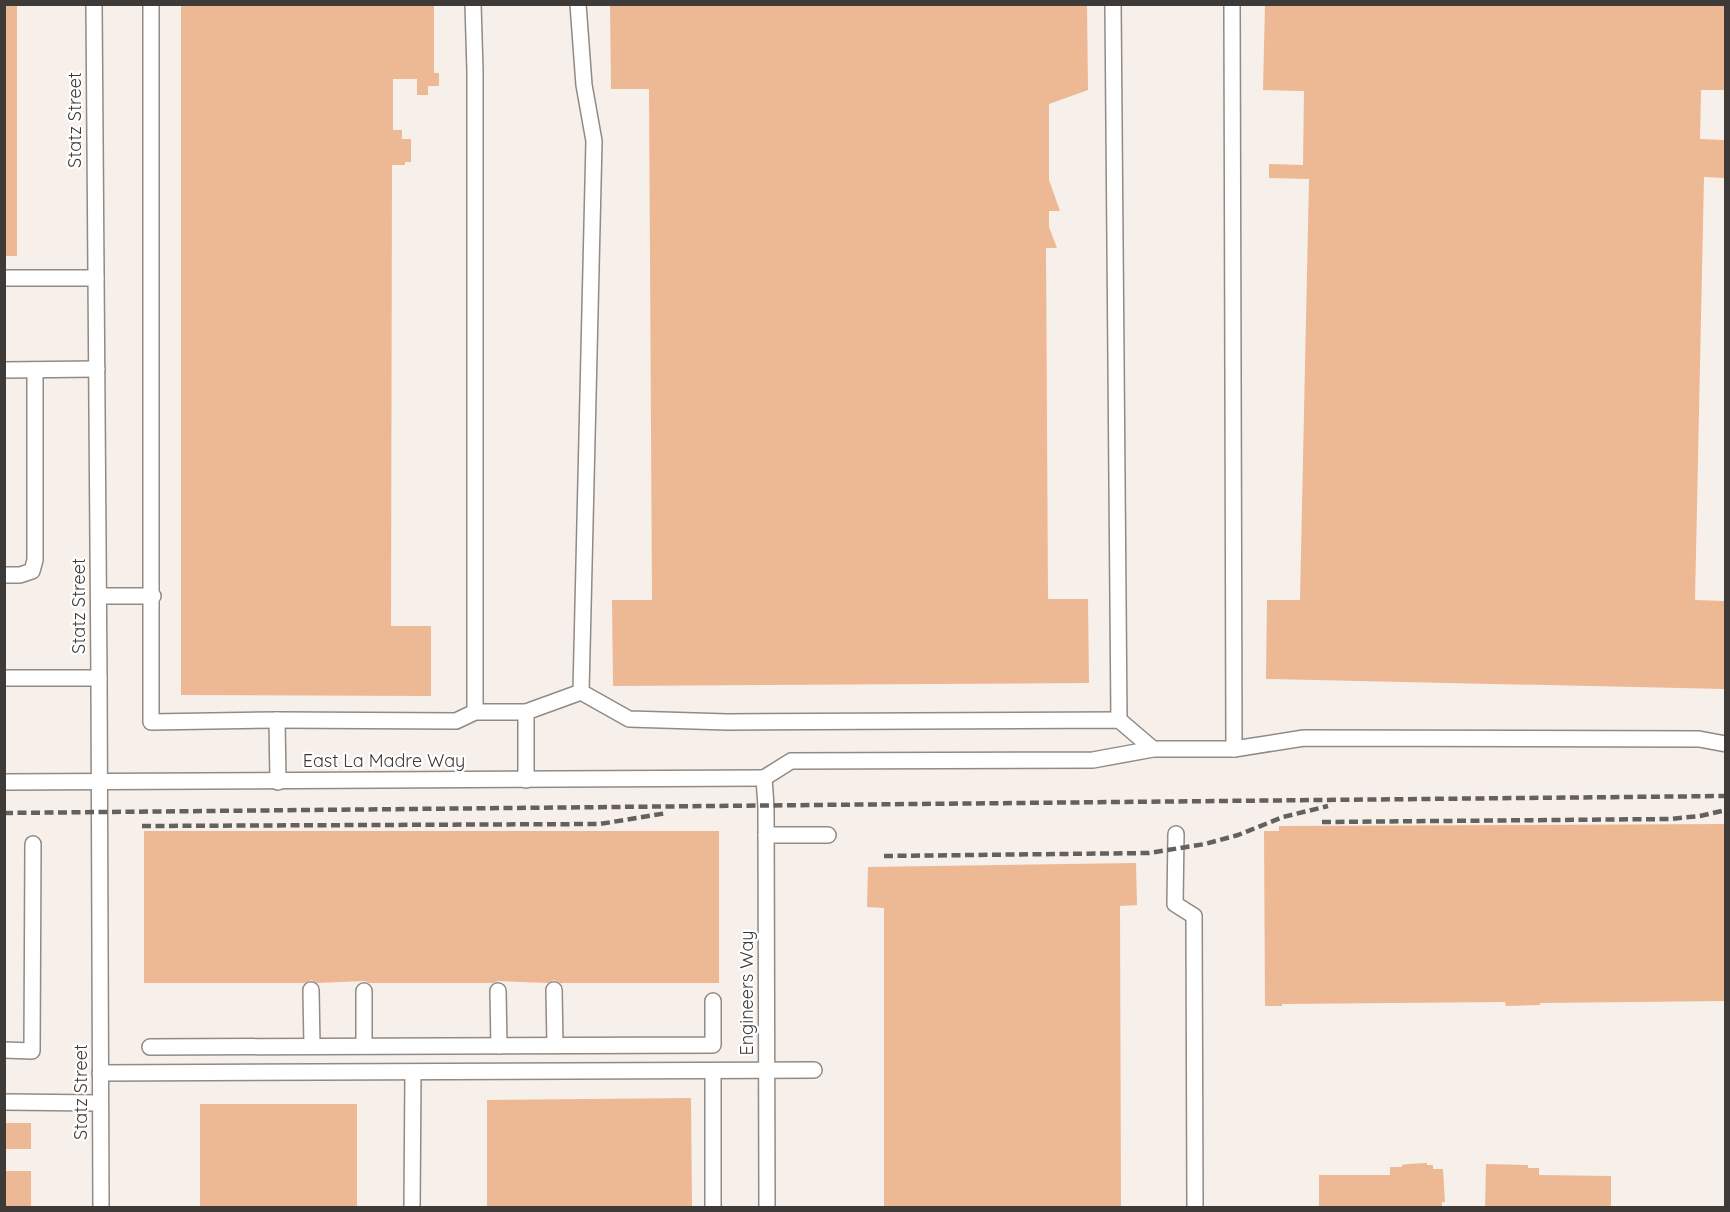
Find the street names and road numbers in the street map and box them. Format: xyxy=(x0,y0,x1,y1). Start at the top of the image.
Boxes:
street label: Statz Street xyxy=(63,72,86,168)
street label: Statz Street xyxy=(67,558,90,654)
street label: East La Madre Way xyxy=(303,749,465,772)
street label: Engineers Way xyxy=(735,930,758,1056)
street label: Statz Street xyxy=(69,1044,92,1140)

